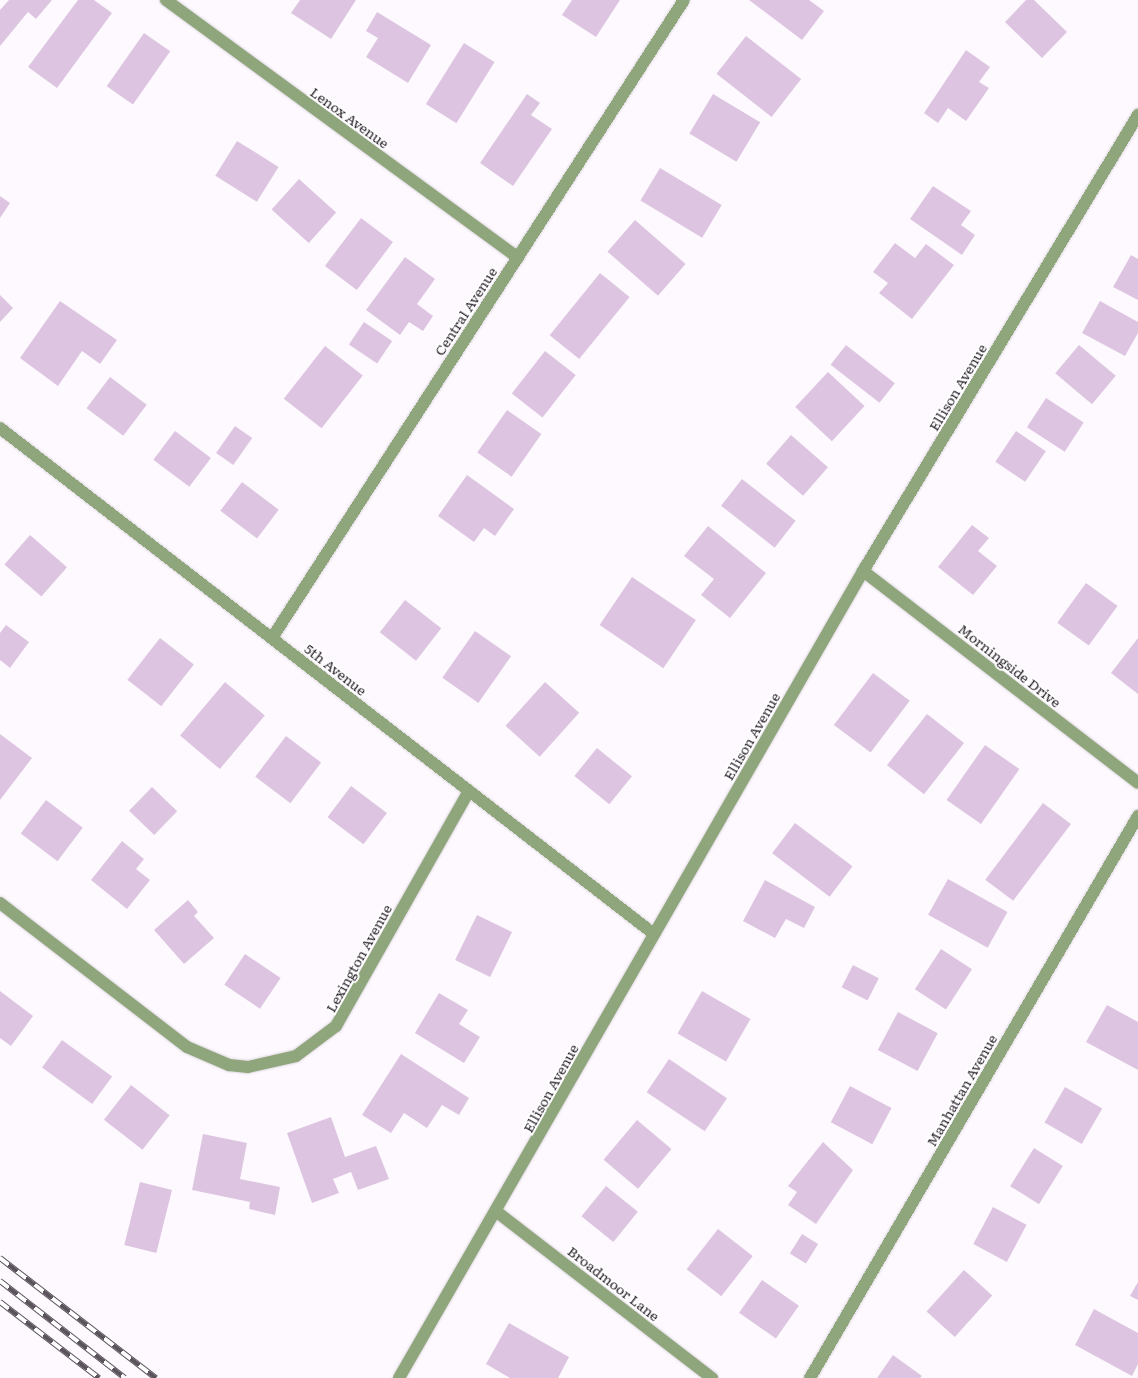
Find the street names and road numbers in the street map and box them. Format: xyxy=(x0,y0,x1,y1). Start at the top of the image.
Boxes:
street label: Lenox Avenue xyxy=(307,83,393,151)
street label: Central Avenue xyxy=(430,264,500,358)
street label: Ellison Avenue xyxy=(924,340,990,434)
street label: Morningside Drive xyxy=(955,620,1065,710)
street label: 5th Avenue xyxy=(302,640,370,698)
street label: Ellison Avenue xyxy=(719,689,783,783)
street label: Lexington Avenue xyxy=(321,901,395,1015)
street label: Manhattan Avenue xyxy=(922,1031,1000,1149)
street label: Ellison Avenue xyxy=(519,1041,581,1135)
street label: Broadmoor Lane xyxy=(565,1242,663,1324)

